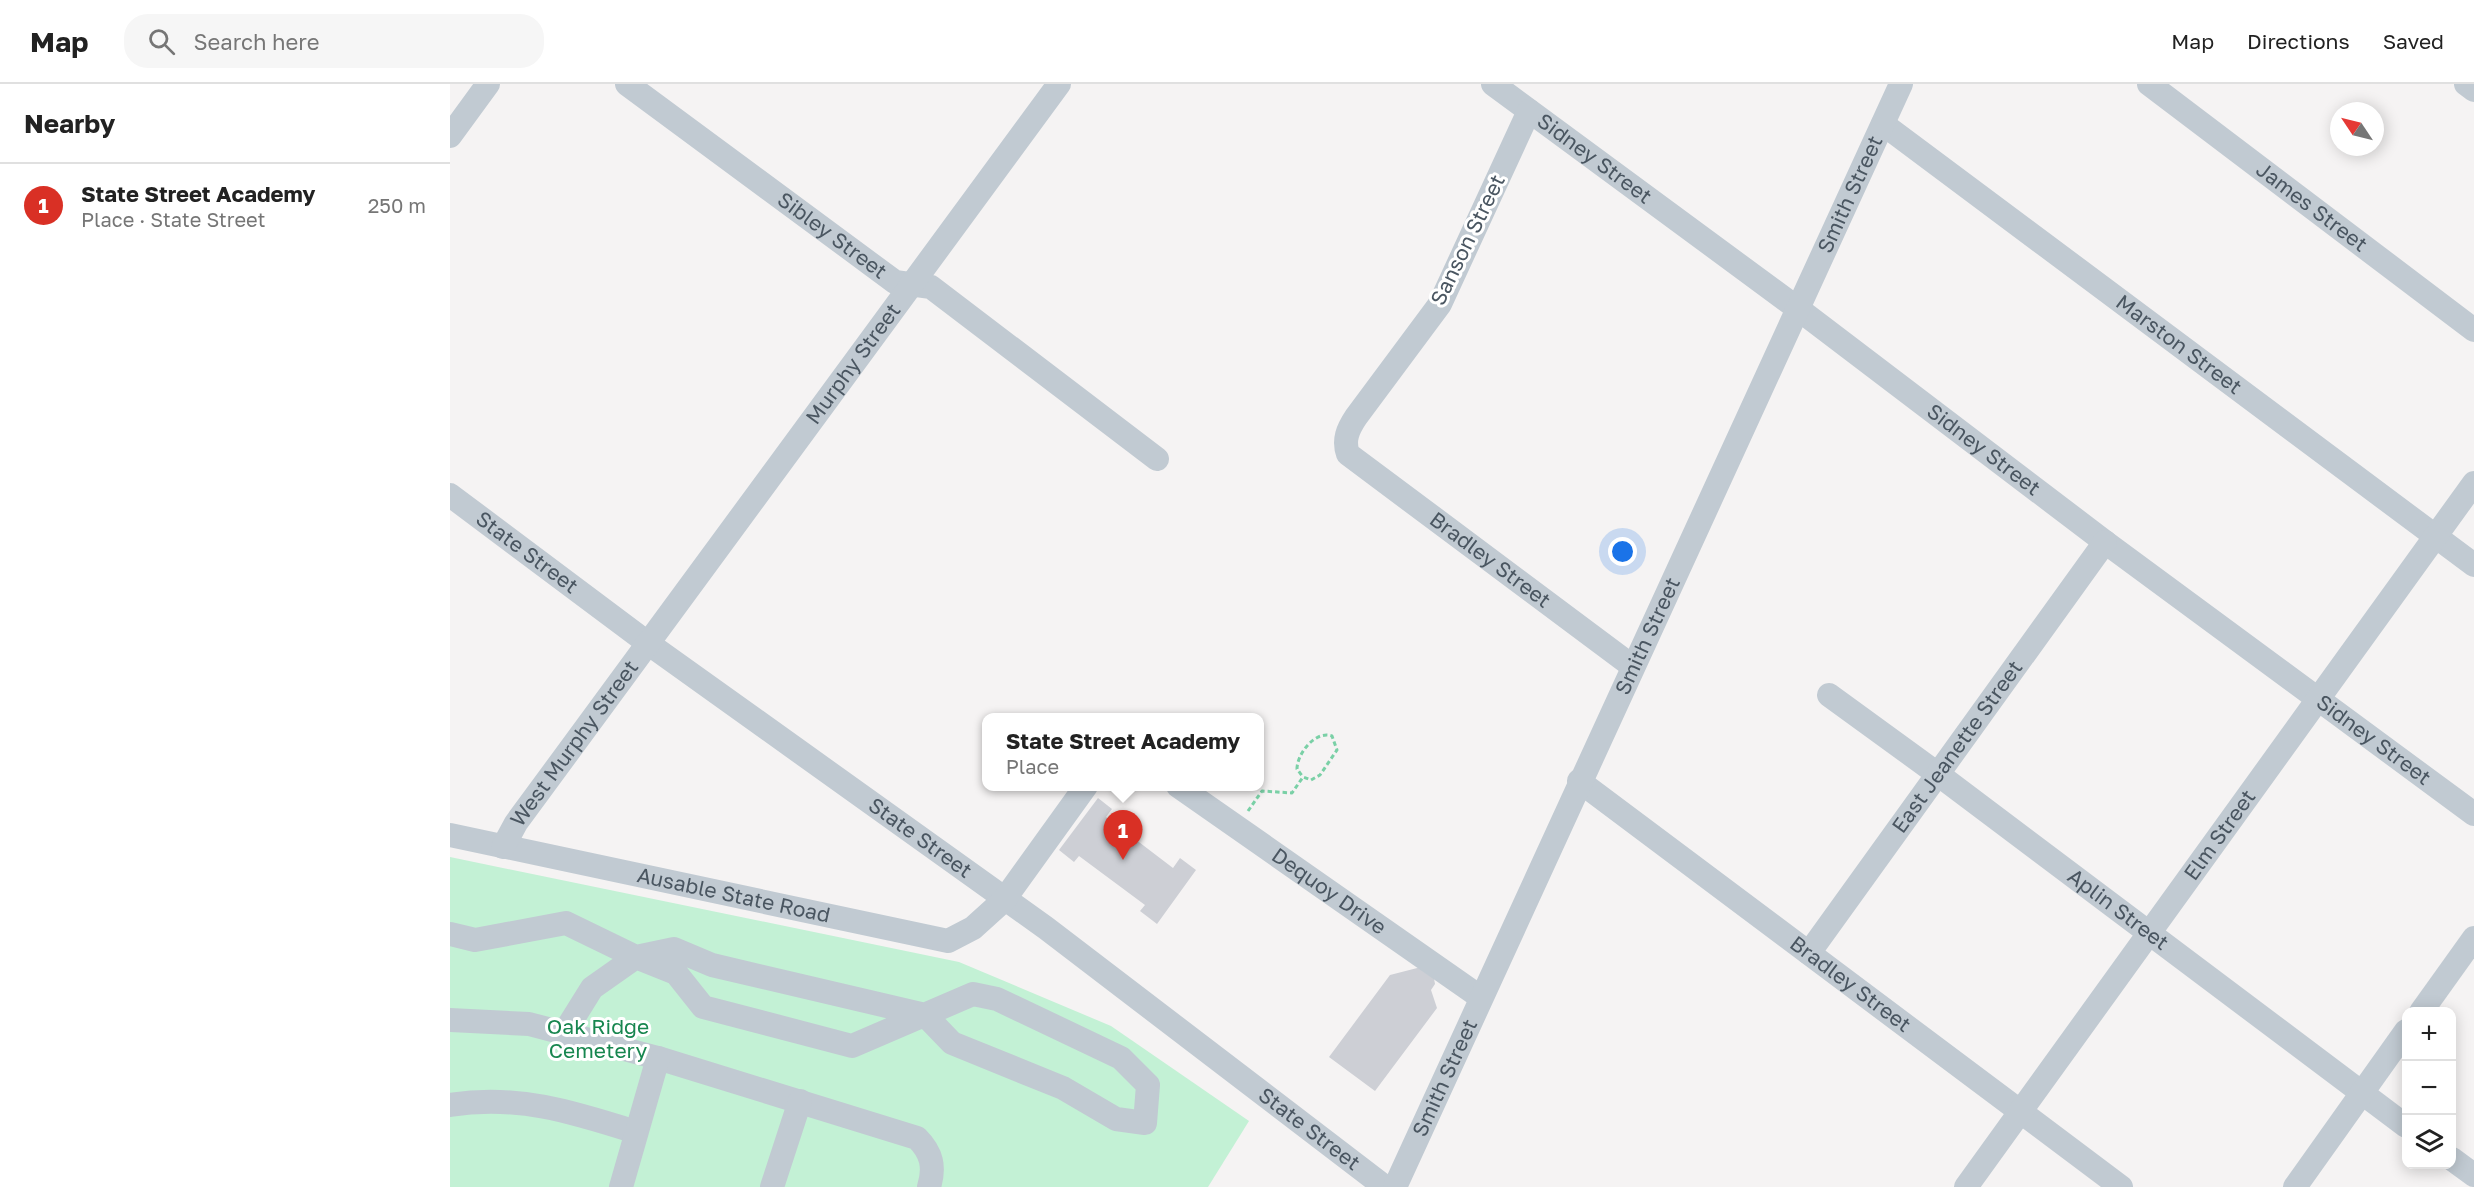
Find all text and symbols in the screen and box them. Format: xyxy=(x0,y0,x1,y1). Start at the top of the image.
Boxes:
search box xyxy=(124,14,544,68)
text: Map xyxy=(30,25,88,58)
icon: search xyxy=(145,25,178,58)
text: Search here xyxy=(193,28,319,55)
text: Map xyxy=(2171,28,2214,54)
text: Directions xyxy=(2247,28,2350,54)
text: Saved xyxy=(2383,28,2444,54)
north arrow xyxy=(2330,102,2384,156)
street label: Sidney Street xyxy=(1533,107,1657,209)
text: Nearby xyxy=(24,108,115,139)
street label: Smith Street xyxy=(1811,131,1888,257)
street label: James Street xyxy=(2251,156,2373,257)
street label: Sanson Street xyxy=(1424,170,1510,309)
text: State Street Academy xyxy=(81,180,316,207)
street label: Sibley Street xyxy=(773,186,893,284)
text: 1 xyxy=(38,193,49,217)
text: 250 m xyxy=(368,193,426,217)
text: Place · State Street xyxy=(81,207,266,231)
street label: Marston Street xyxy=(2111,288,2247,399)
street label: Murphy Street xyxy=(800,298,906,429)
street label: Sidney Street xyxy=(1922,398,2046,500)
street label: State Street xyxy=(471,505,584,598)
street label: Bradley Street xyxy=(1425,506,1556,613)
your location xyxy=(1608,537,1637,566)
street label: Smith Street xyxy=(1609,573,1685,699)
street label: West Murphy Street xyxy=(504,655,643,831)
street label: East Jeanette Street xyxy=(1886,655,2027,838)
street label: Sidney Street xyxy=(2312,688,2437,790)
popup xyxy=(982,713,1264,791)
text: State Street Academy xyxy=(1006,727,1240,754)
text: Place xyxy=(1006,754,1059,778)
street label: Elm Street xyxy=(2178,784,2261,885)
street label: State Street xyxy=(864,791,978,883)
pin: 1 xyxy=(1104,810,1142,860)
street label: Dequoy Drive xyxy=(1267,842,1392,940)
street label: Ausable State Road xyxy=(635,861,833,928)
street label: Aplin Street xyxy=(2063,862,2174,955)
street label: Bradley Street xyxy=(1785,930,1916,1037)
map controls xyxy=(2402,1007,2456,1169)
button: + xyxy=(2402,1007,2456,1061)
park label: Oak Ridge Cemetery xyxy=(547,1013,649,1063)
street label: Smith Street xyxy=(1406,1015,1482,1140)
button: − xyxy=(2402,1061,2456,1115)
street label: State Street xyxy=(1254,1081,1366,1175)
button: layers xyxy=(2402,1115,2456,1169)

